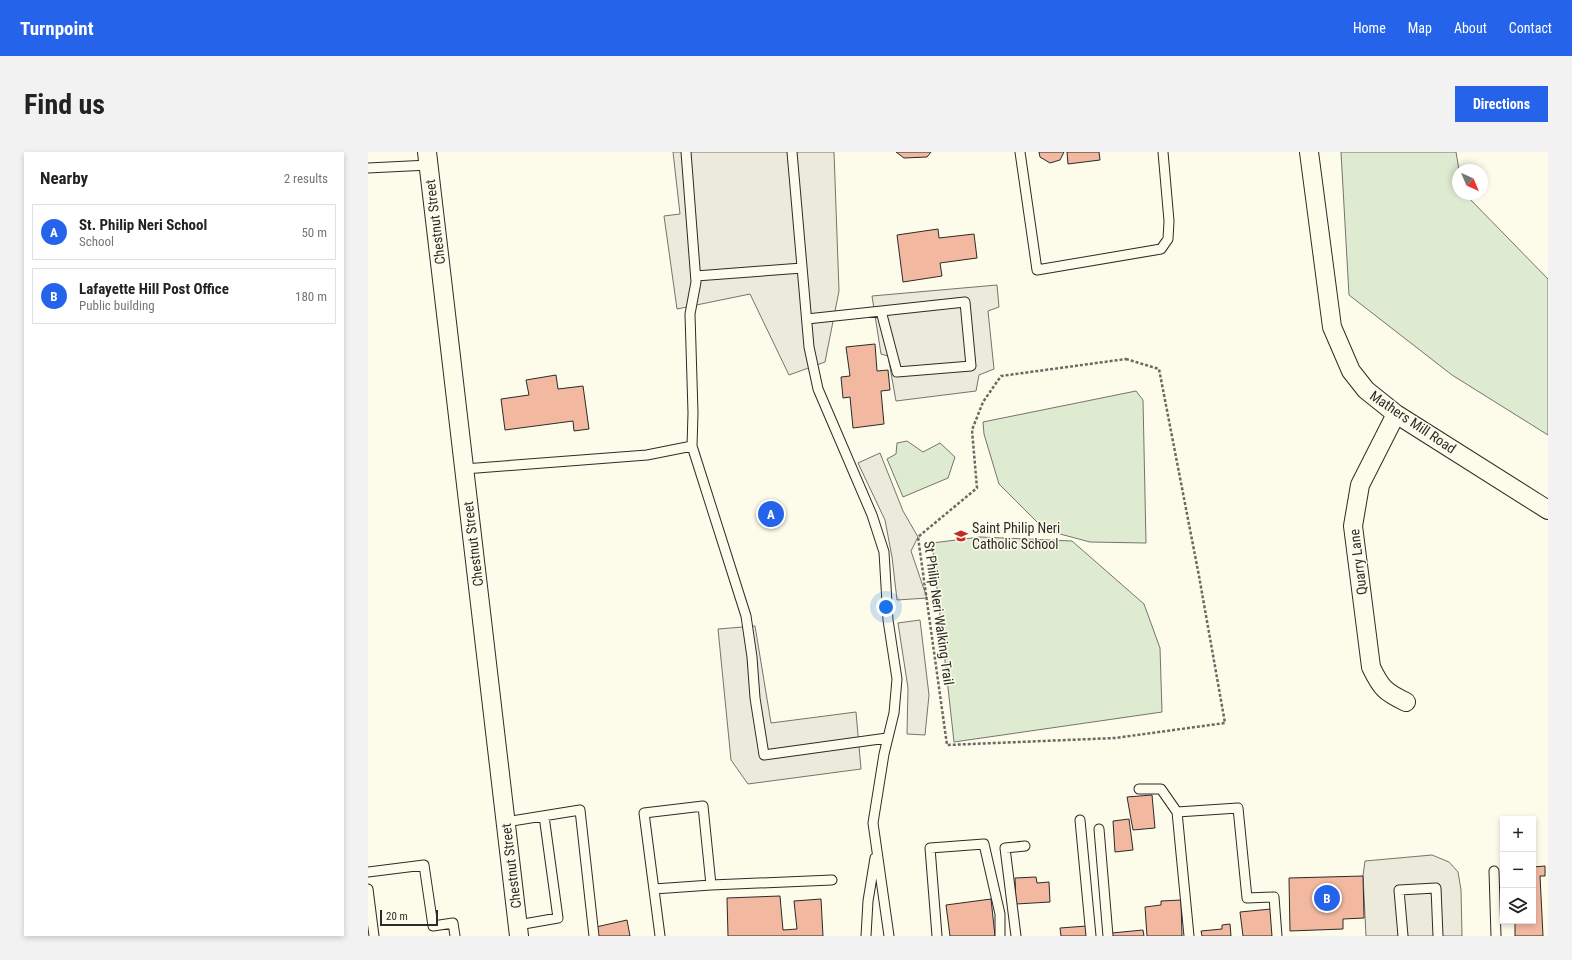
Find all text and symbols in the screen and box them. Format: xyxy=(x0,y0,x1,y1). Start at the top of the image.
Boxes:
text: Turnpoint xyxy=(20,17,94,40)
text: Home xyxy=(1353,20,1386,36)
text: Map xyxy=(1408,20,1432,36)
text: About xyxy=(1454,20,1487,36)
text: Contact xyxy=(1509,20,1552,36)
button: Directions xyxy=(1455,86,1548,122)
text: Find us xyxy=(24,88,105,121)
north arrow xyxy=(1452,164,1488,200)
text: Nearby xyxy=(40,168,88,188)
text: 2 results xyxy=(284,171,328,186)
street label: Chestnut Street xyxy=(422,179,448,265)
text: St. Philip Neri School xyxy=(79,216,207,234)
text: A xyxy=(50,225,58,240)
text: 50 m xyxy=(301,225,327,240)
text: School xyxy=(79,234,114,249)
text: Lafayette Hill Post Office xyxy=(79,280,229,298)
text: B xyxy=(50,289,58,304)
text: 180 m xyxy=(295,289,327,304)
text: Public building xyxy=(79,298,155,313)
street label: Mathers Mill Road xyxy=(1367,387,1459,457)
pin: A xyxy=(758,499,784,529)
street label: Chestnut Street xyxy=(460,501,486,587)
place label: Saint Philip Neri Catholic School xyxy=(972,520,1060,552)
school or university icon: Saint Philip Neri Catholic School xyxy=(953,528,969,544)
street label: Quarry Lane xyxy=(1346,528,1370,596)
street label: St Philip Neri Walking Trail xyxy=(921,540,957,686)
your location xyxy=(876,597,896,617)
map controls xyxy=(1500,816,1536,924)
button: + xyxy=(1500,816,1536,852)
street label: Chestnut Street xyxy=(498,823,524,909)
button: − xyxy=(1500,852,1536,888)
pin: B xyxy=(1314,883,1340,913)
button: layers xyxy=(1500,888,1536,924)
scale bar xyxy=(380,908,438,927)
text: 20 m xyxy=(386,910,408,923)

